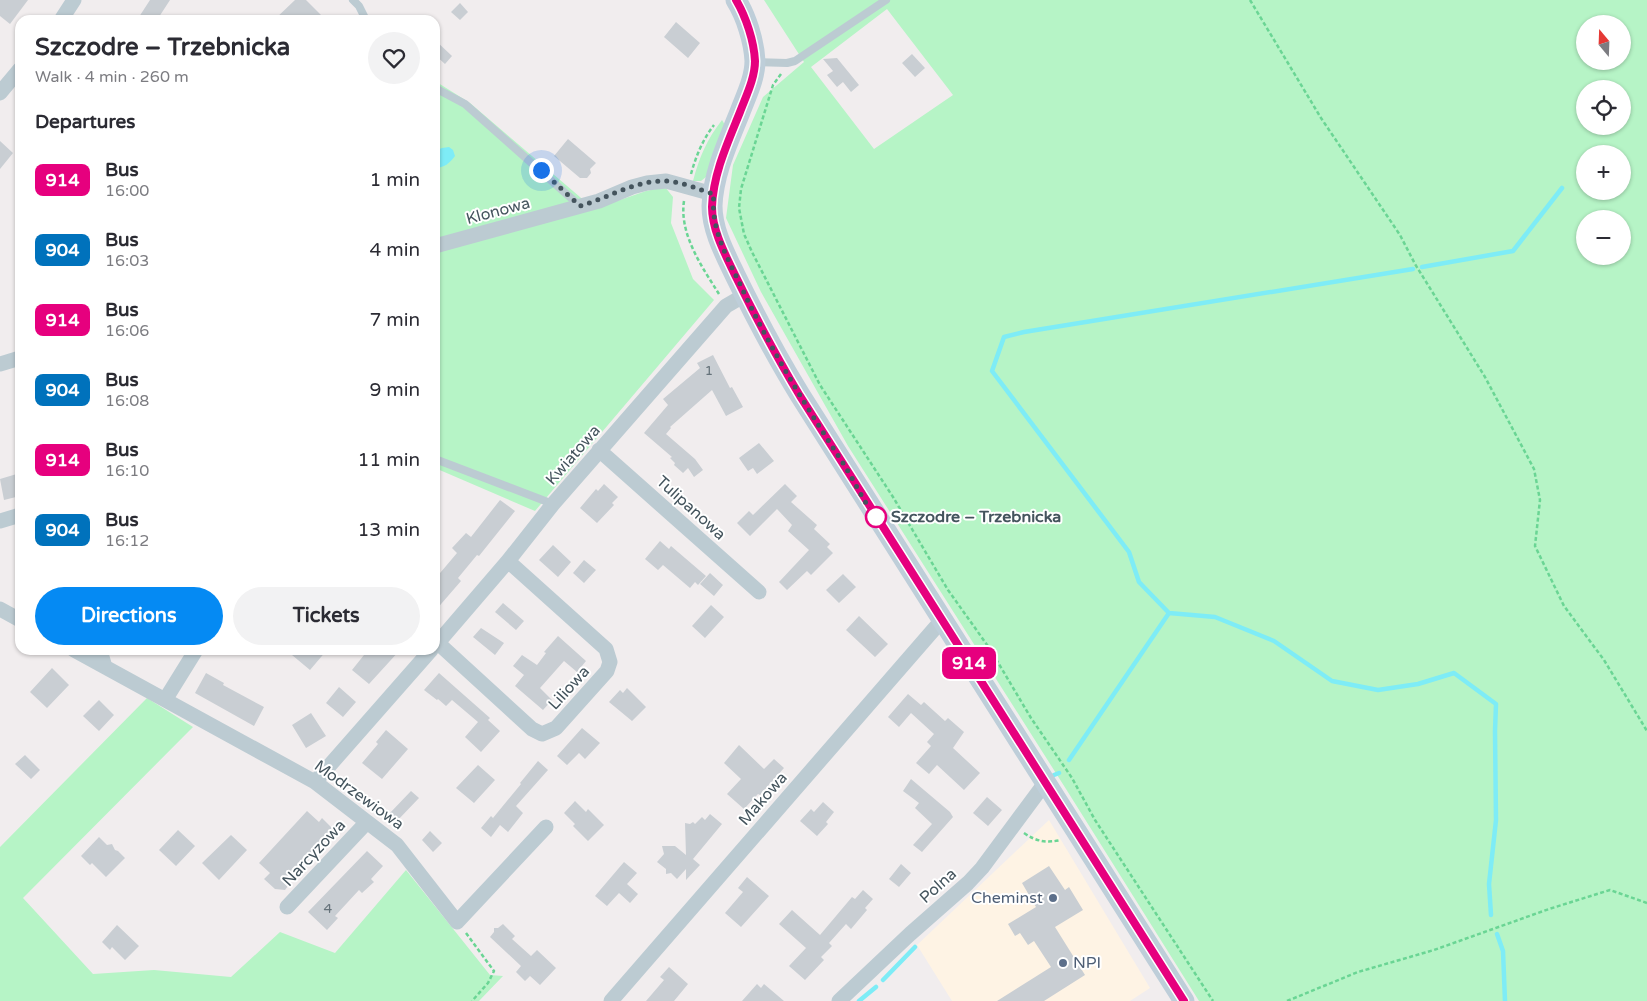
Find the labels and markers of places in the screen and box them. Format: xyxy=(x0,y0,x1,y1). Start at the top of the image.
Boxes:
marker: Szczodre – Trzebnicka xyxy=(865,506,887,528)
place label: Szczodre – Trzebnicka xyxy=(891,507,1061,527)
place label: Cheminst xyxy=(971,888,1043,908)
marker: Cheminst xyxy=(1047,892,1059,904)
place label: NPI xyxy=(1073,953,1101,973)
marker: NPI xyxy=(1057,957,1069,969)

